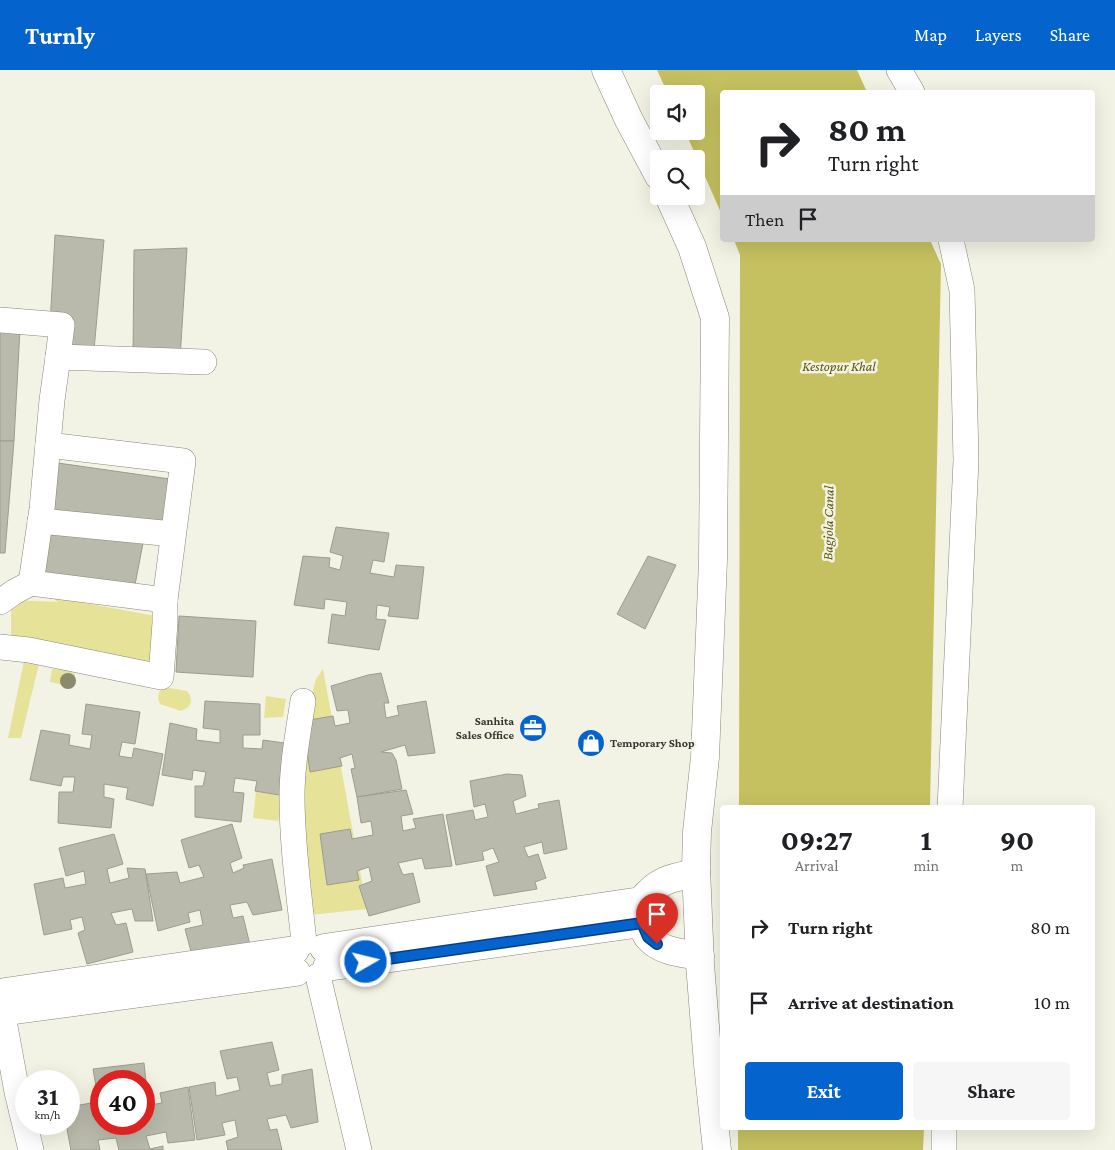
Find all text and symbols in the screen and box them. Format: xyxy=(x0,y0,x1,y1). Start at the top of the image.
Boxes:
text: Turnly xyxy=(25,22,95,49)
text: Map xyxy=(914,25,947,45)
text: Layers xyxy=(975,25,1022,45)
text: Share xyxy=(1050,25,1090,45)
map controls xyxy=(650,85,705,205)
button: sound xyxy=(650,85,705,140)
icon: right xyxy=(745,110,810,175)
text: 80 m xyxy=(828,110,906,149)
button: search xyxy=(650,150,705,205)
text: Turn right xyxy=(828,151,919,176)
icon: arrive xyxy=(794,205,822,233)
text: Then xyxy=(745,209,784,230)
water label: Kestopur Khal xyxy=(802,358,876,374)
water label: Bagjola Canal xyxy=(819,485,838,560)
office icon: Sanhita Sales Office xyxy=(518,713,548,743)
place label: Sanhita Sales Office xyxy=(456,714,514,742)
shop icon: Temporary Shop xyxy=(576,728,606,758)
place label: Temporary Shop xyxy=(610,736,695,750)
text: 09:27 xyxy=(781,823,853,856)
text: 1 xyxy=(921,823,932,856)
text: 90 xyxy=(1000,823,1034,856)
text: Arrival xyxy=(795,857,838,874)
text: min xyxy=(913,857,939,874)
text: m xyxy=(1011,857,1023,874)
pin xyxy=(636,893,678,944)
icon: arrive xyxy=(643,900,671,928)
icon: right xyxy=(745,914,773,942)
text: Turn right xyxy=(788,917,873,938)
text: 80 m xyxy=(1030,917,1070,938)
position arrow xyxy=(339,935,391,987)
icon: arrive xyxy=(745,989,773,1017)
text: Arrive at destination xyxy=(788,992,954,1013)
text: 10 m xyxy=(1034,992,1070,1013)
button: Exit xyxy=(745,1062,903,1120)
button: Share xyxy=(913,1062,1070,1120)
speed limit sign: 40 xyxy=(90,1070,155,1135)
text: 31 xyxy=(37,1083,58,1110)
text: km/h xyxy=(35,1108,60,1122)

